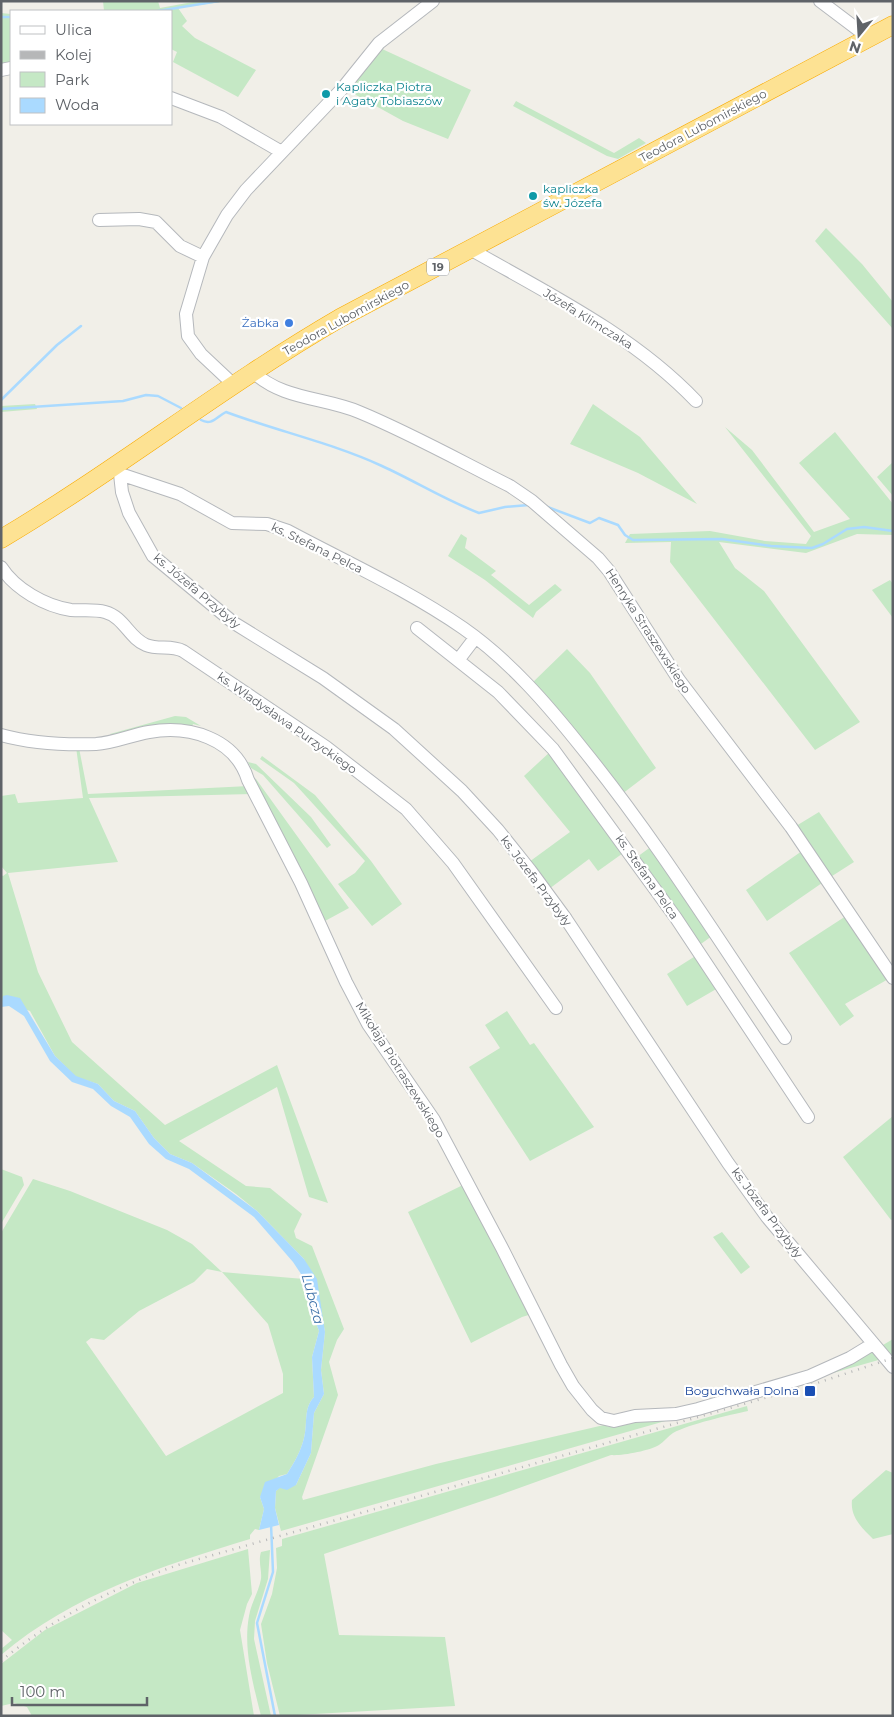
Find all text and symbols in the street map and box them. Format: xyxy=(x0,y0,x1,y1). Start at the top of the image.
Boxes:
legend xyxy=(10,10,172,125)
north arrow xyxy=(834,10,884,60)
text: Ulica xyxy=(55,20,92,39)
text: N xyxy=(847,37,863,58)
text: Kolej xyxy=(55,45,92,64)
text: Park xyxy=(55,70,89,89)
place label: Kapliczka Piotra i Agaty Tobiaszów xyxy=(336,79,443,108)
street label: Teodora Lubomirskiego xyxy=(637,86,769,165)
marker: Kapliczka Piotra i Agaty Tobiaszów xyxy=(320,88,332,100)
text: Woda xyxy=(55,95,99,114)
place label: kapliczka św. Józefa xyxy=(543,181,602,210)
marker: kapliczka św. Józefa xyxy=(527,190,539,202)
road number: 19 xyxy=(427,258,449,276)
street label: Teodora Lubomirskiego xyxy=(280,277,411,359)
street label: Józefa Klimczaka xyxy=(540,284,636,352)
place label: Żabka xyxy=(242,315,279,330)
marker: Żabka xyxy=(283,317,295,329)
street label: ks. Stefana Pelca xyxy=(269,519,365,576)
street label: ks. Józefa Przybyły xyxy=(151,550,244,632)
street label: Henryka Straszewskiego xyxy=(602,565,694,696)
street label: ks. Władysława Purzyckiego xyxy=(214,668,360,777)
street label: ks. Stefana Pelca xyxy=(613,831,682,922)
street label: ks. Józefa Przybyły xyxy=(498,833,576,929)
street label: Mikołaja Piotraszewskiego xyxy=(352,999,449,1140)
street label: ks. Józefa Przybyły xyxy=(729,1165,807,1261)
water label: Lubcza xyxy=(298,1272,328,1326)
place label: Boguchwała Dolna xyxy=(685,1383,799,1398)
marker: Boguchwała Dolna xyxy=(803,1384,817,1398)
scale bar xyxy=(12,1674,148,1706)
text: 100 m xyxy=(20,1682,65,1701)

